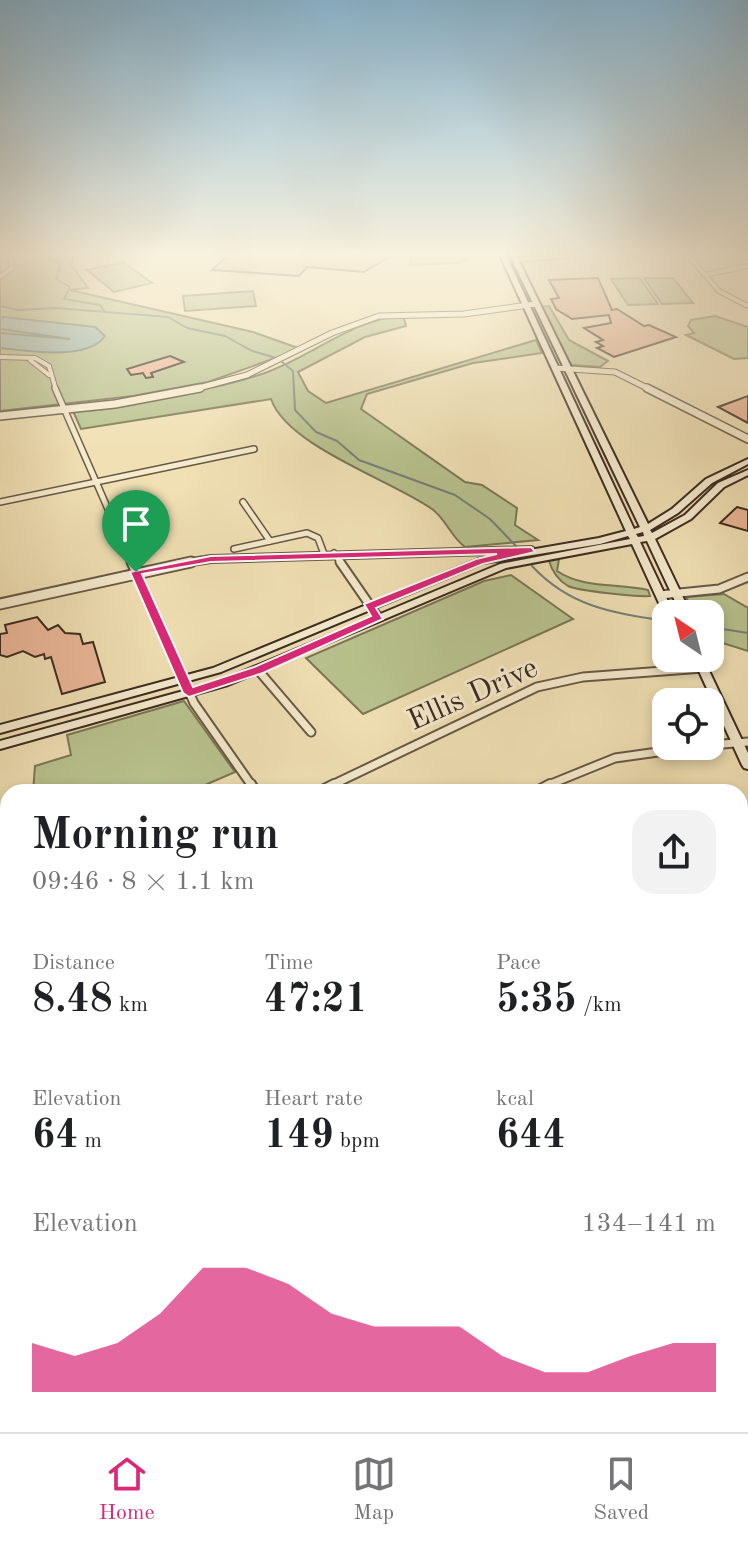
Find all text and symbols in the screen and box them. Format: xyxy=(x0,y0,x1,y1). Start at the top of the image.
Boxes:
pin xyxy=(102,490,170,572)
icon: arrive xyxy=(114,502,158,546)
north arrow xyxy=(652,600,724,672)
map controls xyxy=(652,600,724,760)
street label: Ellis Drive xyxy=(404,653,542,737)
button: locate xyxy=(652,688,724,760)
button: share xyxy=(632,810,716,894)
text: Morning run xyxy=(32,814,279,858)
text: 09:46 · 8 × 1.1 km xyxy=(32,869,254,895)
text: Distance xyxy=(32,952,115,974)
text: Time xyxy=(264,952,313,974)
text: Pace xyxy=(496,952,541,974)
text: 8.48 xyxy=(32,981,113,1021)
text: 47:21 xyxy=(264,981,368,1021)
text: 5:35 xyxy=(496,981,577,1021)
text: km xyxy=(113,994,148,1016)
text: /km xyxy=(577,994,622,1016)
text: Elevation xyxy=(32,1088,122,1110)
text: Heart rate xyxy=(264,1088,363,1110)
text: kcal xyxy=(496,1088,534,1110)
text: 64 xyxy=(32,1117,78,1157)
text: 149 xyxy=(264,1117,334,1157)
text: 644 xyxy=(496,1117,566,1157)
text: m xyxy=(78,1130,102,1152)
text: bpm xyxy=(334,1130,380,1152)
text: Elevation xyxy=(32,1211,138,1237)
text: 134–141 m xyxy=(581,1211,716,1237)
tab: Home xyxy=(99,1452,155,1527)
tab: Map xyxy=(352,1452,396,1527)
tab: Saved xyxy=(593,1452,649,1527)

